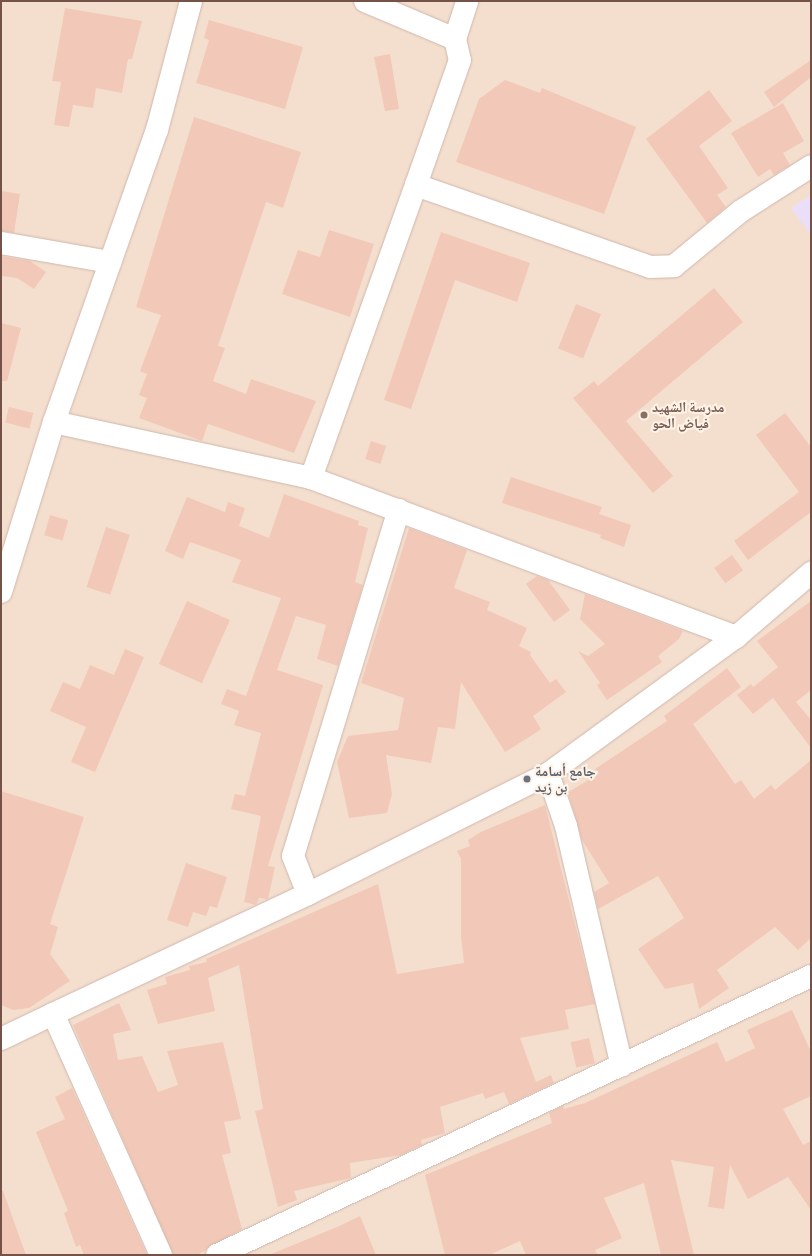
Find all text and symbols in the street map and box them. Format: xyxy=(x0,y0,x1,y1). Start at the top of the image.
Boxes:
place label: مدرسة الشهيد فياض الحو xyxy=(652,399,724,432)
marker: مدرسة الشهيد فياض الحو xyxy=(639,410,649,420)
place label: جامع أسامة بن زيد xyxy=(535,763,596,796)
marker: جامع أسامة بن زيد xyxy=(522,774,532,784)

